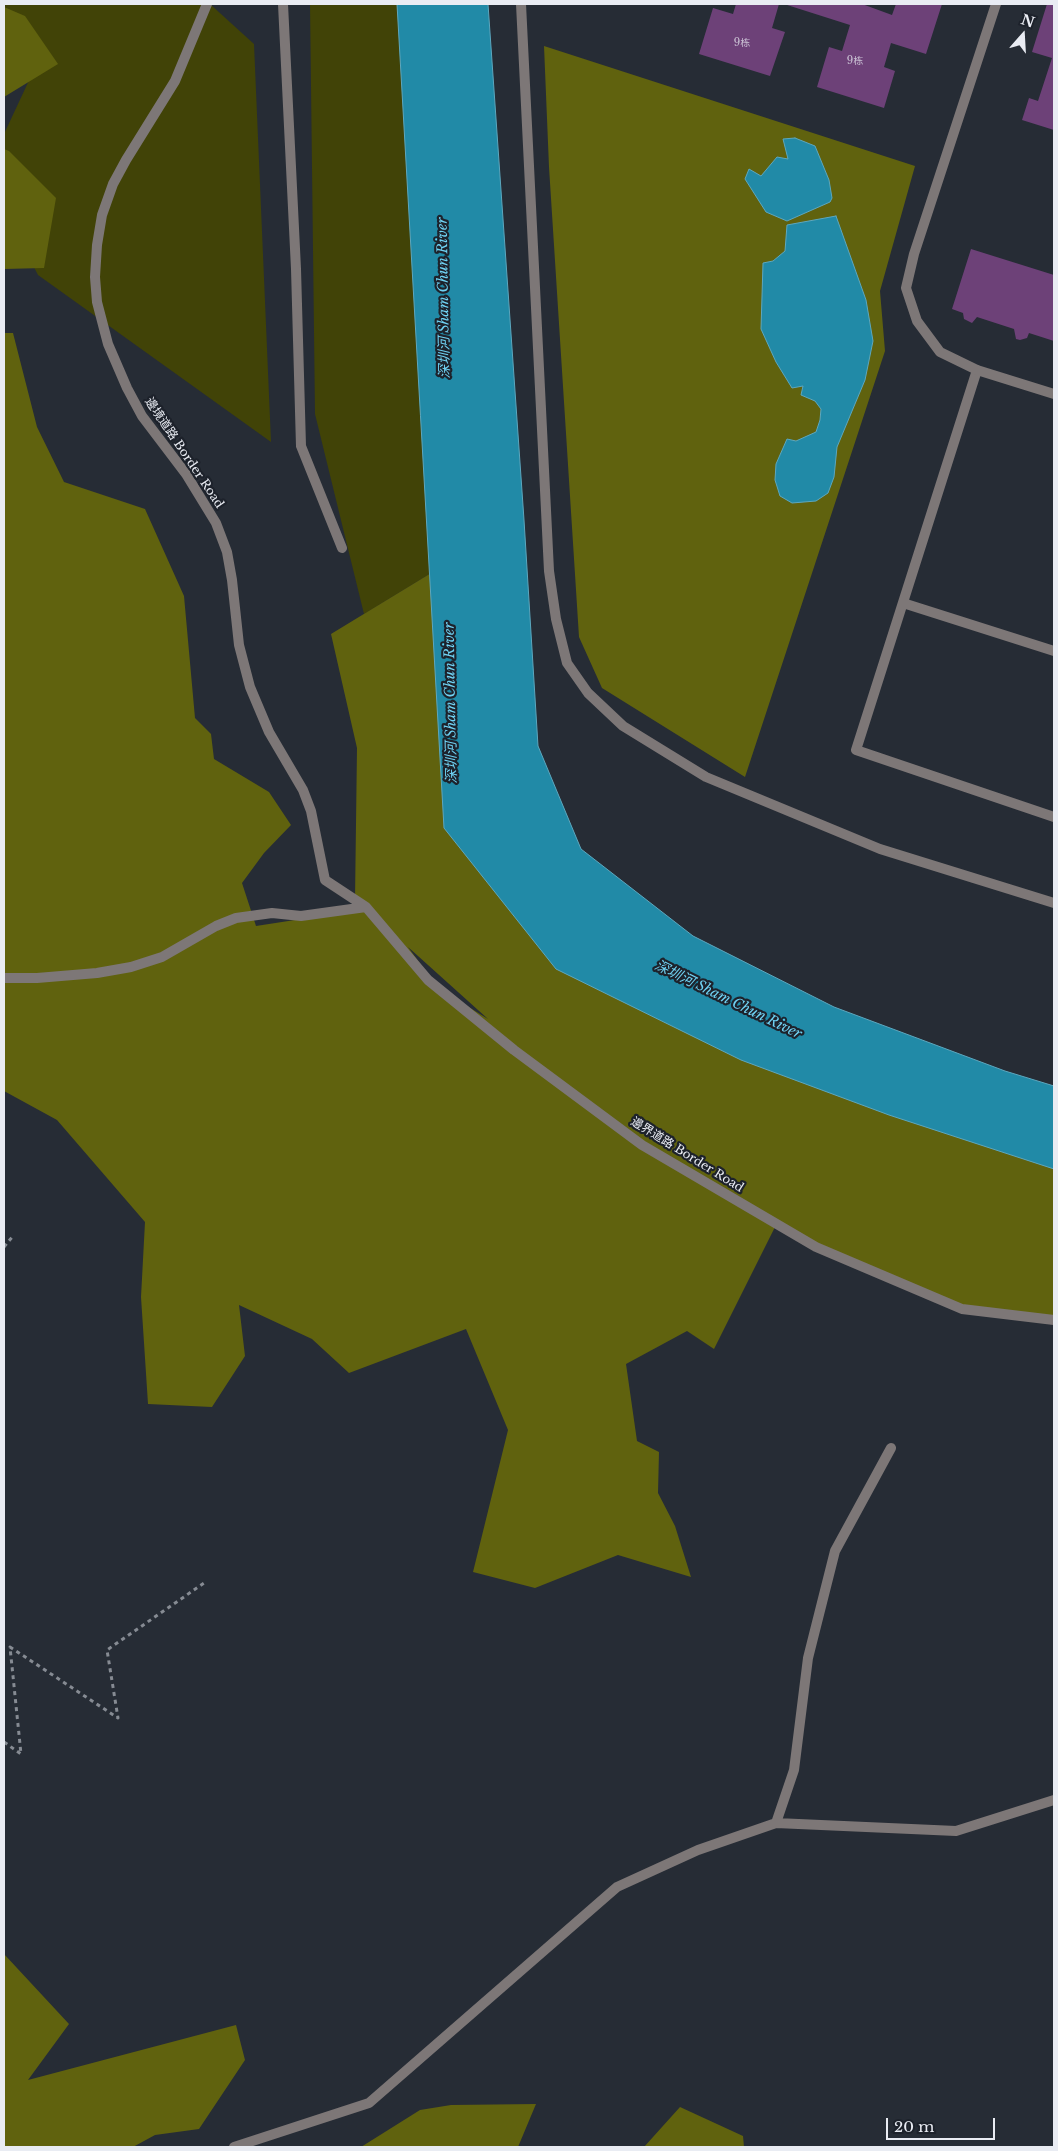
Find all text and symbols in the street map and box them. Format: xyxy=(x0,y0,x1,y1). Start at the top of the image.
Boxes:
north arrow xyxy=(998,10,1048,60)
text: N xyxy=(1019,10,1037,31)
house number: 9栋 xyxy=(734,37,750,49)
house number: 9栋 xyxy=(847,55,863,67)
water label: 深圳河 Sham Chun River xyxy=(434,217,454,379)
street label: 邊境道路 Border Road xyxy=(142,395,226,511)
water label: 深圳河 Sham Chun River xyxy=(441,622,461,784)
water label: 深圳河 Sham Chun River xyxy=(652,957,804,1043)
street label: 邊界道路 Border Road xyxy=(628,1114,746,1196)
scale bar xyxy=(888,2108,997,2140)
text: 20 m xyxy=(894,2117,934,2136)

